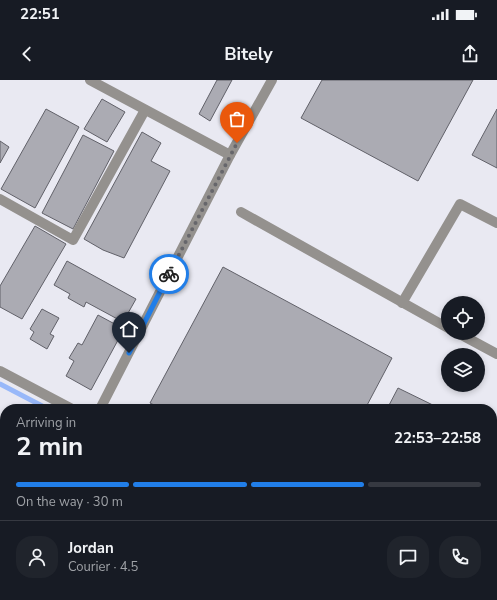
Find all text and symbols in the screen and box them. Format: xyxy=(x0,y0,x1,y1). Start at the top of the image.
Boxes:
text: 22:51 xyxy=(20,4,60,24)
text: Bitely xyxy=(224,42,273,66)
icon: back xyxy=(16,43,38,65)
icon: share xyxy=(459,43,481,65)
pin xyxy=(220,102,254,143)
icon: bag xyxy=(226,108,248,130)
courier xyxy=(149,254,189,294)
icon: bike xyxy=(158,263,180,285)
map controls xyxy=(441,296,485,392)
button: locate xyxy=(441,296,485,340)
pin xyxy=(112,312,146,353)
icon: home xyxy=(118,318,140,340)
button: layers xyxy=(441,348,485,392)
text: Arriving in xyxy=(16,414,76,432)
text: 22:53–22:58 xyxy=(394,428,481,448)
text: 2 min xyxy=(16,429,83,464)
text: On the way · 30 m xyxy=(16,493,123,511)
button: person xyxy=(16,536,58,578)
button: chat xyxy=(387,536,429,578)
button: phone xyxy=(439,536,481,578)
text: Jordan xyxy=(68,538,114,558)
text: Courier · 4.5 xyxy=(68,558,138,576)

